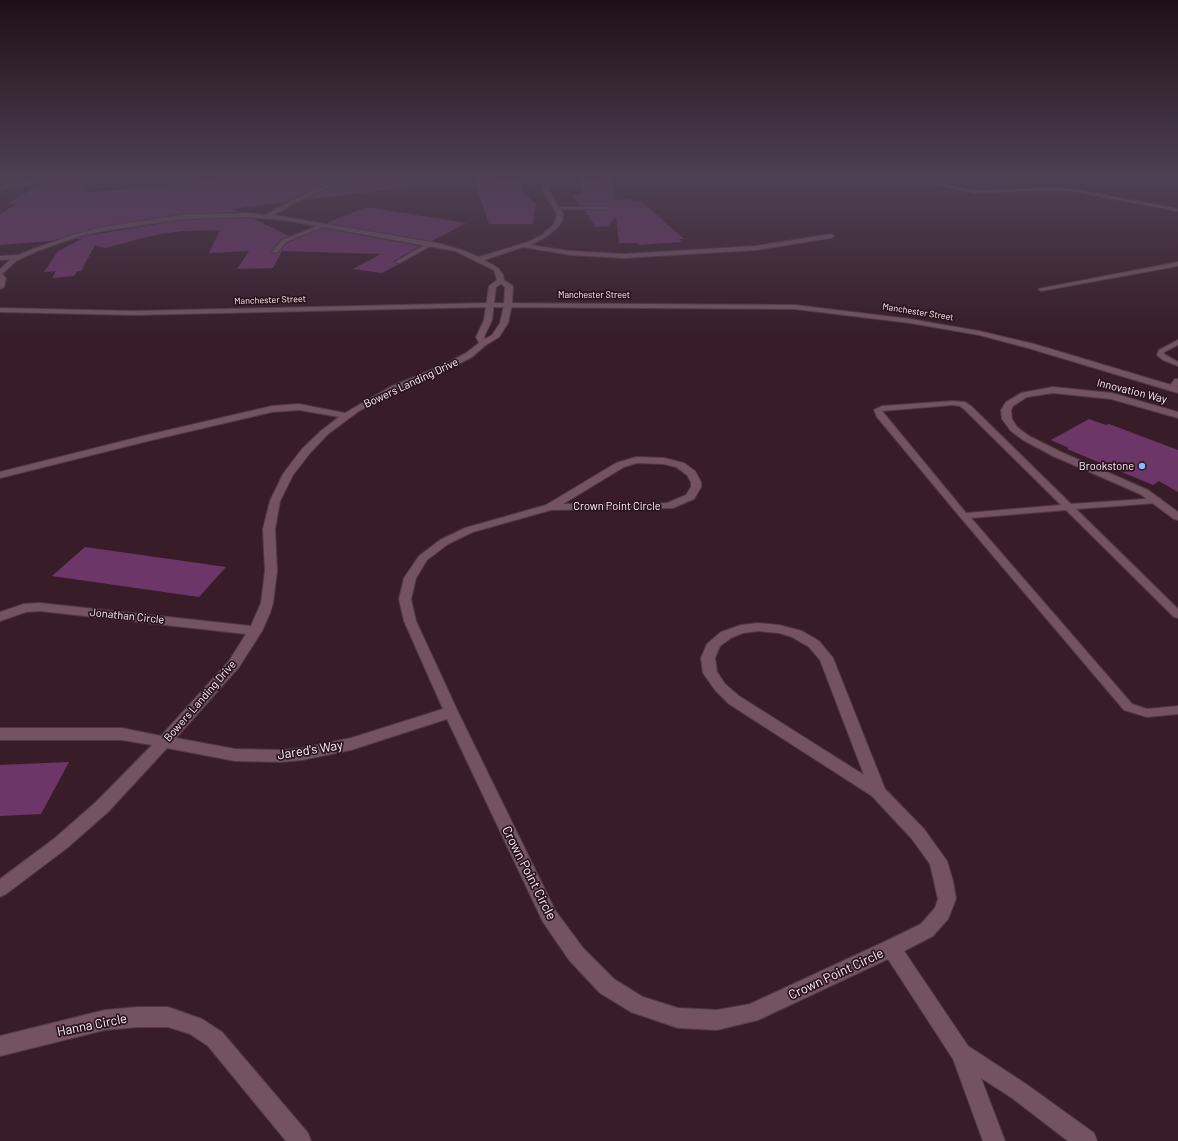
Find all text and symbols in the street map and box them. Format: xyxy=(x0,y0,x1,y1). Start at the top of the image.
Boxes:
street label: Manchester Street xyxy=(558,290,630,300)
street label: Manchester Street xyxy=(234,293,306,307)
street label: Manchester Street xyxy=(882,301,954,323)
street label: Bowers Landing Drive xyxy=(362,355,460,411)
street label: Innovation Way xyxy=(1096,376,1168,406)
place label: Brookstone xyxy=(1079,459,1134,473)
marker: Brookstone xyxy=(1137,461,1147,471)
street label: Crown Point Circle xyxy=(573,499,661,513)
street label: Jonathan Circle xyxy=(89,606,165,626)
street label: Bowers Landing Drive xyxy=(161,658,239,744)
street label: Jared's Way xyxy=(276,737,344,763)
street label: Crown Point Circle xyxy=(499,824,559,922)
street label: Crown Point Circle xyxy=(786,945,886,1003)
street label: Hanna Circle xyxy=(56,1011,128,1039)

